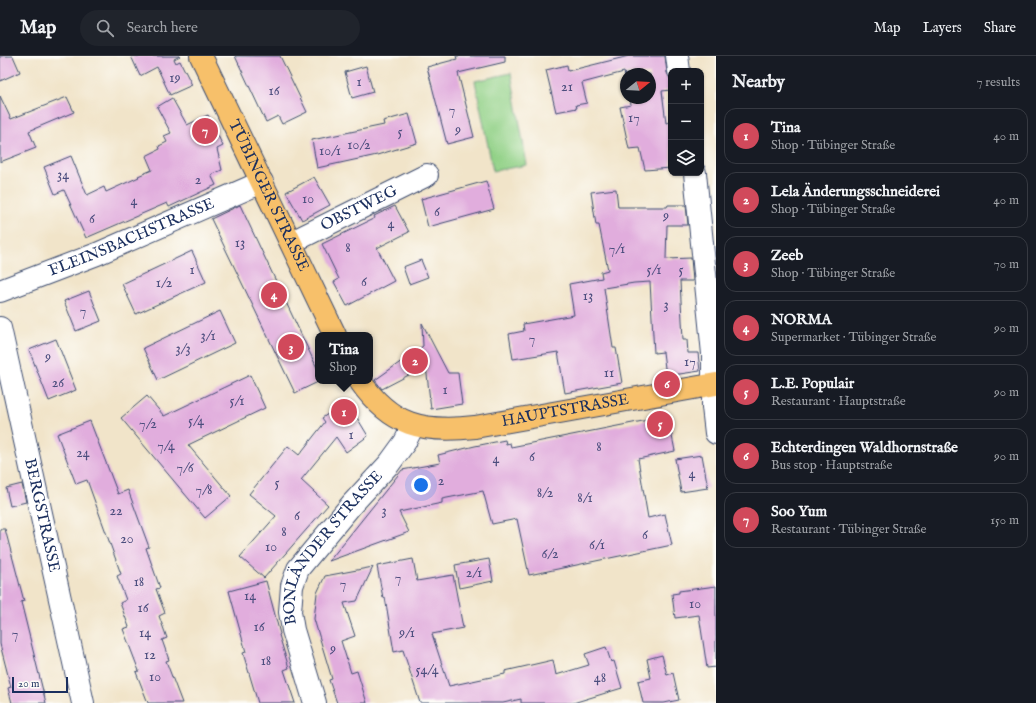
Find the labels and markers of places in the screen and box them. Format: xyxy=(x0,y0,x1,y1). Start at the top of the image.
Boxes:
pin: 7 xyxy=(192,116,218,146)
pin: 4 xyxy=(261,280,287,310)
pin: 3 xyxy=(278,332,304,362)
pin: 2 xyxy=(402,346,428,376)
pin: 6 xyxy=(654,369,680,399)
pin: 1 xyxy=(331,397,357,427)
pin: 5 xyxy=(647,409,673,439)

